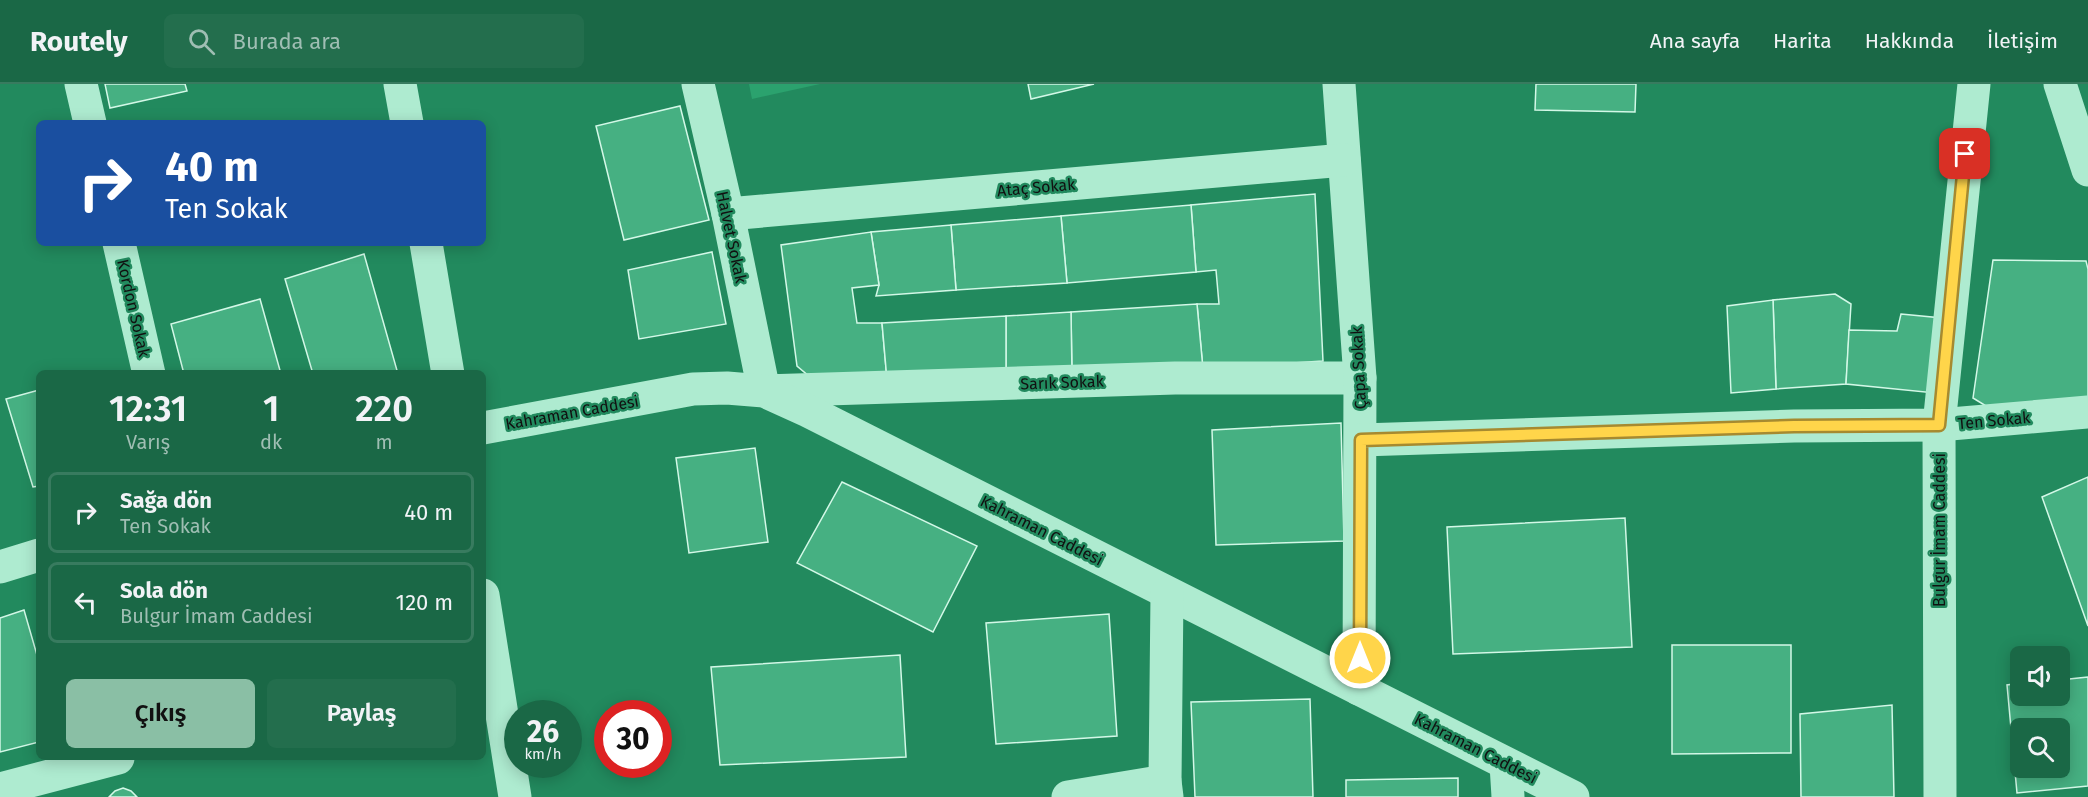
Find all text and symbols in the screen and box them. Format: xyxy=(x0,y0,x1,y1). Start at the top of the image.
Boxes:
search box xyxy=(164,14,584,68)
text: Routely xyxy=(30,25,128,58)
icon: search xyxy=(185,25,218,58)
text: Burada ara xyxy=(233,28,341,55)
text: Ana sayfa xyxy=(1650,28,1740,54)
text: Harita xyxy=(1773,28,1832,54)
text: Hakkında xyxy=(1865,28,1954,54)
text: İletişim xyxy=(1987,28,2058,54)
pin xyxy=(1939,128,1990,179)
icon: arrive xyxy=(1948,137,1981,170)
text: 40 m xyxy=(165,142,259,192)
icon: right xyxy=(66,144,144,222)
street label: Ataç Sokak xyxy=(996,175,1077,201)
street label: Halvet Sokak xyxy=(713,189,751,286)
text: Ten Sokak xyxy=(165,193,288,225)
street label: Kordon Sokak xyxy=(113,257,154,360)
street label: Çapa Sokak xyxy=(1347,325,1371,410)
street label: Sarık Sokak xyxy=(1020,372,1105,393)
text: 12:31 xyxy=(109,387,187,431)
text: 1 xyxy=(263,387,279,431)
text: 220 xyxy=(355,387,413,431)
street label: Kahraman Caddesi xyxy=(504,391,640,434)
street label: Ten Sokak xyxy=(1957,408,2032,433)
text: Varış xyxy=(126,430,170,454)
text: dk xyxy=(260,430,282,454)
text: m xyxy=(376,430,393,454)
street label: Bulgur İmam Caddesi xyxy=(1929,453,1949,607)
text: Sağa dön xyxy=(120,487,212,514)
street label: Kahraman Caddesi xyxy=(977,491,1106,570)
icon: right xyxy=(69,496,102,529)
text: 40 m xyxy=(404,499,453,526)
text: Ten Sokak xyxy=(120,514,211,538)
text: Sola dön xyxy=(120,577,208,604)
icon: left xyxy=(69,586,102,619)
text: 120 m xyxy=(396,589,453,616)
text: Bulgur İmam Caddesi xyxy=(120,604,313,628)
position arrow xyxy=(1328,626,1392,690)
map controls xyxy=(2010,646,2070,778)
button: sound xyxy=(2010,646,2070,706)
button: Çıkış xyxy=(66,679,255,748)
button: Paylaş xyxy=(267,679,456,748)
speed limit sign: 30 xyxy=(594,700,672,778)
street label: Kahraman Caddesi xyxy=(1411,709,1540,788)
text: 26 xyxy=(527,714,559,750)
button: search xyxy=(2010,718,2070,778)
text: km/h xyxy=(524,745,562,763)

